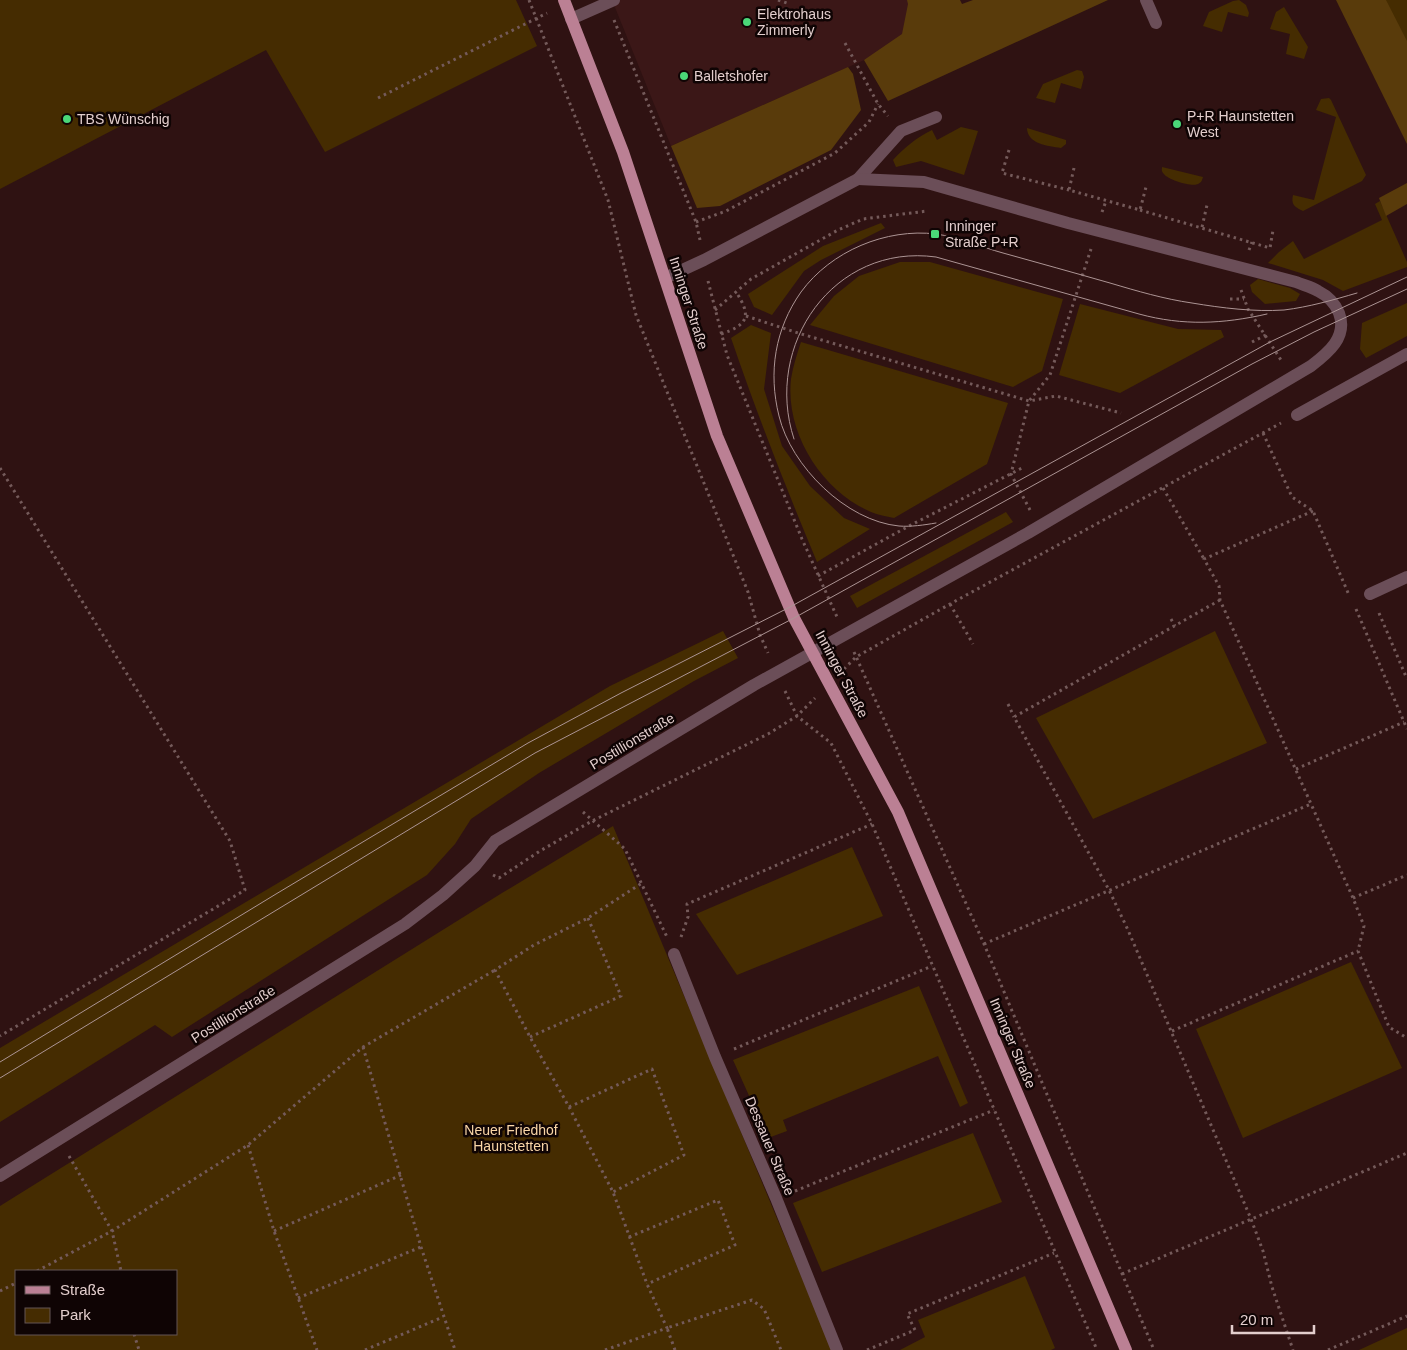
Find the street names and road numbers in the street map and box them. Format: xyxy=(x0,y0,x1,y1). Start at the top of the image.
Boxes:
street label: Inninger Straße xyxy=(666,255,712,352)
street label: Inninger Straße xyxy=(812,628,872,721)
street label: Postillionstraße xyxy=(587,709,677,773)
street label: Postillionstraße xyxy=(188,982,278,1046)
street label: Inninger Straße xyxy=(987,995,1039,1091)
street label: Dessauer Straße xyxy=(742,1094,798,1198)

